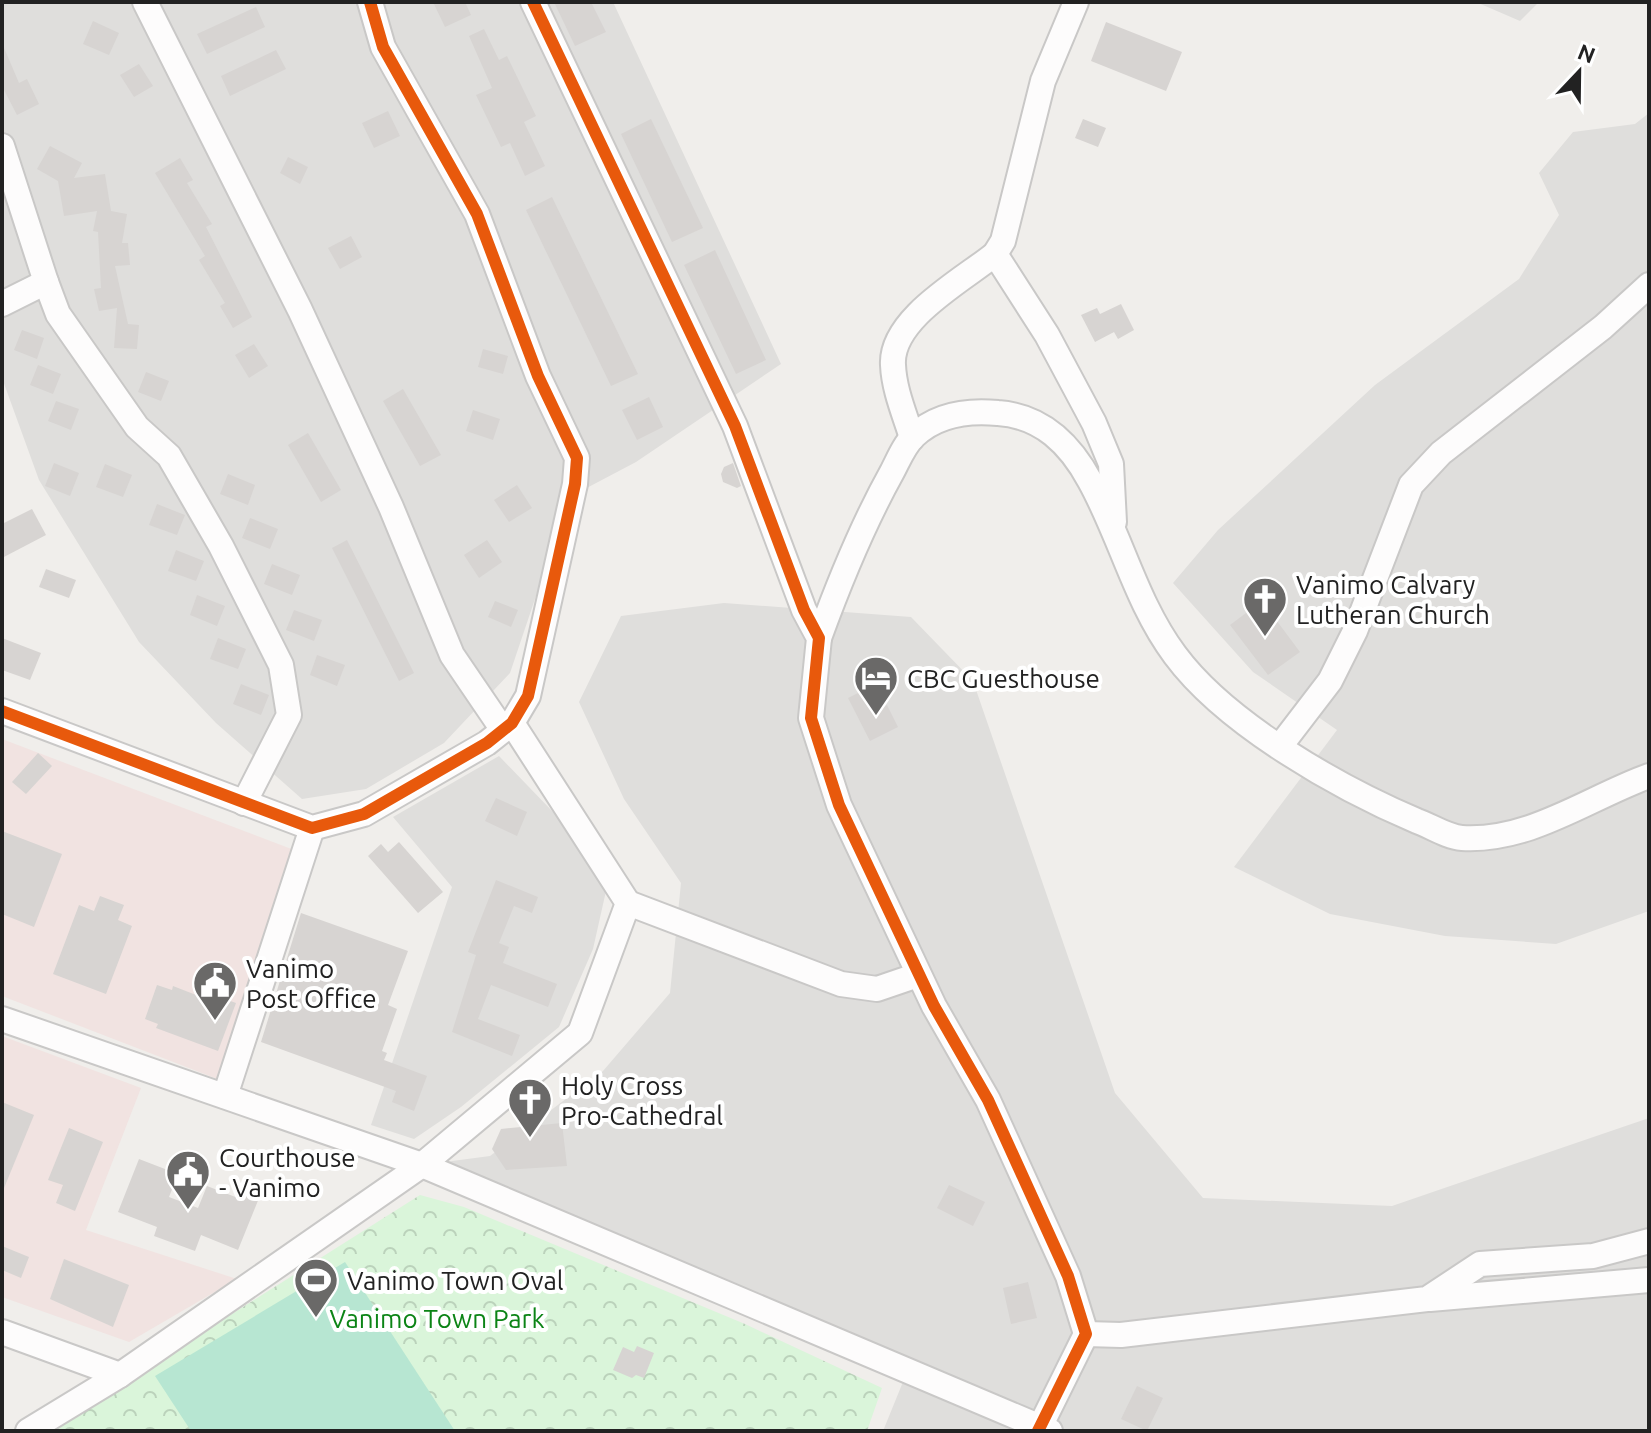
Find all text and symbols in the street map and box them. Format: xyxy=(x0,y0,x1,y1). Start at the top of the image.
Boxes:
north arrow xyxy=(1539,32,1619,112)
text: N xyxy=(1574,38,1599,68)
place label: Vanimo Calvary Lutheran Church xyxy=(1296,570,1490,629)
church icon: Vanimo Calvary Lutheran Church xyxy=(1241,575,1289,638)
hotel icon: CBC Guesthouse xyxy=(852,654,900,717)
place label: CBC Guesthouse xyxy=(907,664,1100,693)
place label: Vanimo Post Office xyxy=(246,954,377,1013)
public building icon: Vanimo Post Office xyxy=(191,959,239,1022)
place label: Holy Cross Pro-Cathedral xyxy=(561,1071,723,1130)
church icon: Holy Cross Pro-Cathedral xyxy=(506,1076,554,1139)
place label: Courthouse - Vanimo xyxy=(219,1143,356,1202)
public building icon: Courthouse - Vanimo xyxy=(164,1148,212,1211)
sports icon: Vanimo Town Oval xyxy=(292,1256,340,1319)
place label: Vanimo Town Oval xyxy=(347,1266,564,1295)
park label: Vanimo Town Park xyxy=(329,1304,545,1333)

